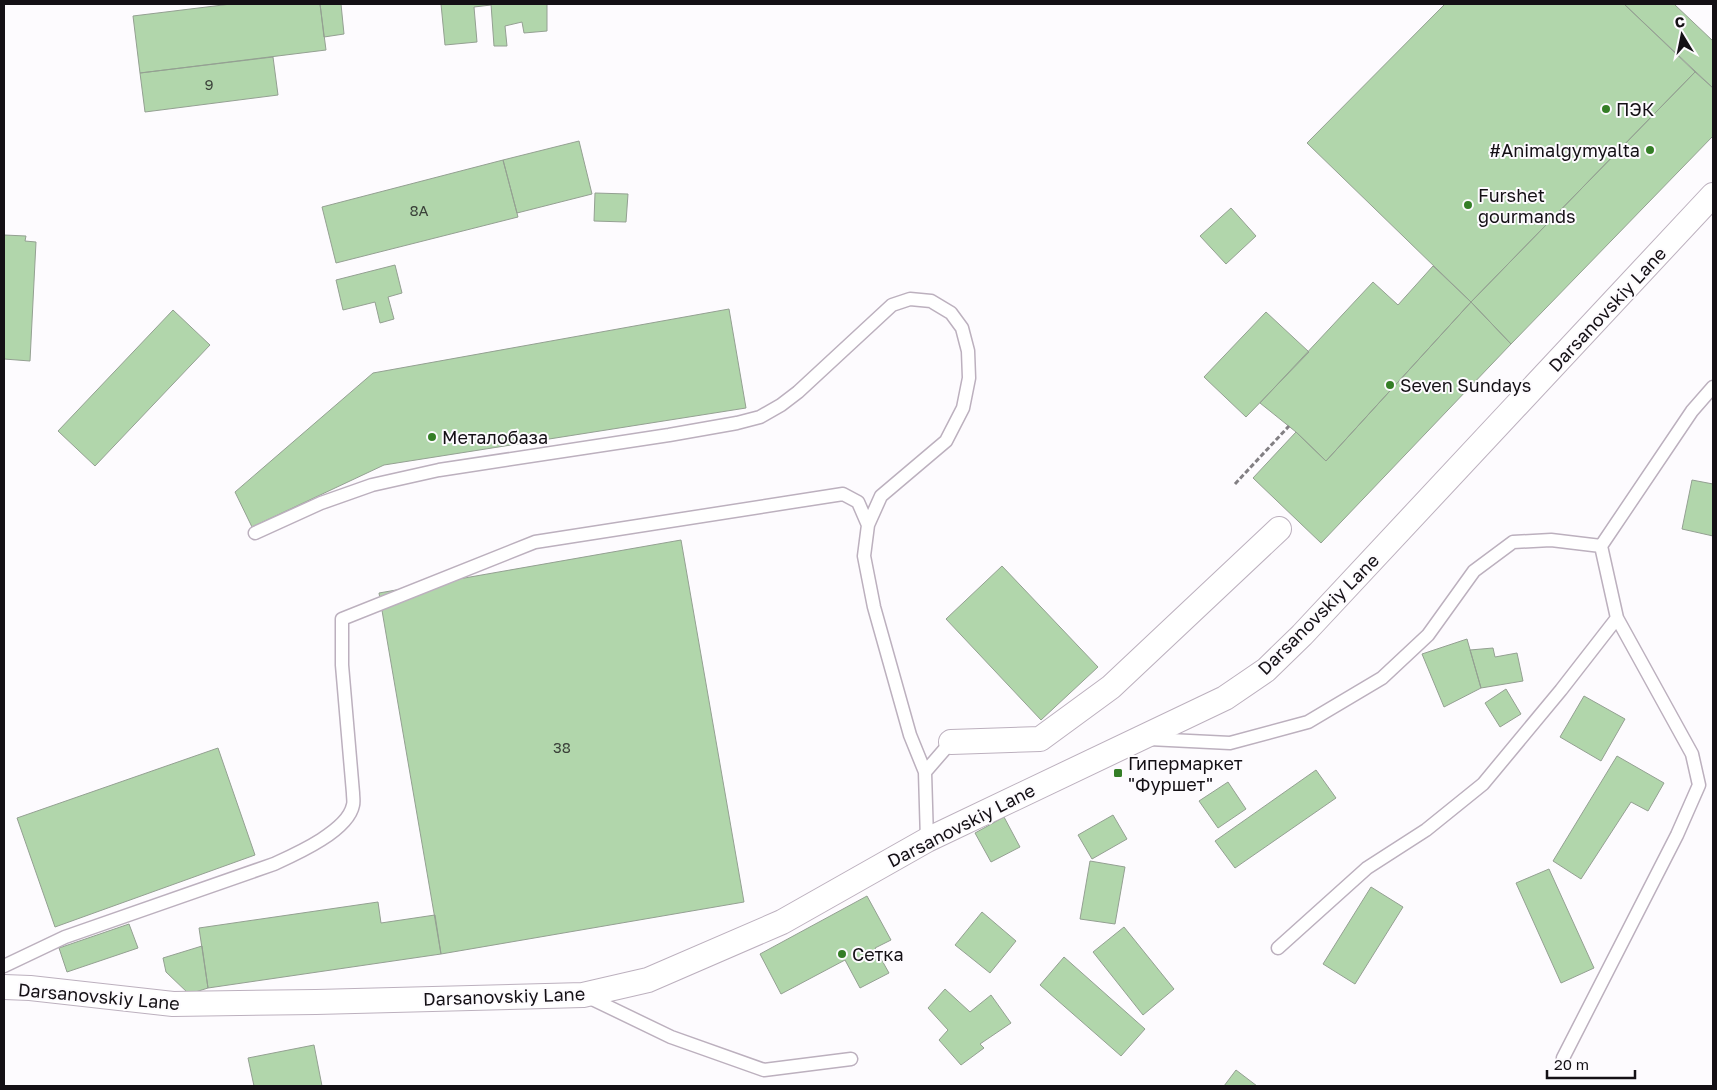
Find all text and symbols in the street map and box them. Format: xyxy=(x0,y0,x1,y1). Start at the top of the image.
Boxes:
north arrow xyxy=(1657,10,1707,60)
text: С xyxy=(1673,12,1686,31)
house number: 9 xyxy=(204,75,214,93)
place label: ПЭК xyxy=(1616,98,1655,120)
marker: ПЭК xyxy=(1600,103,1612,115)
place label: #Animalgymyalta xyxy=(1489,139,1640,161)
marker: #Animalgymyalta xyxy=(1644,144,1656,156)
place label: Furshet gourmands xyxy=(1478,184,1576,227)
marker: Furshet gourmands xyxy=(1462,199,1474,211)
house number: 8А xyxy=(409,201,429,219)
street label: Darsanovskiy Lane xyxy=(1544,242,1670,376)
place label: Seven Sundays xyxy=(1400,374,1531,396)
marker: Seven Sundays xyxy=(1384,379,1396,391)
place label: Металобаза xyxy=(442,426,548,448)
marker: Металобаза xyxy=(426,431,438,443)
street label: Darsanovskiy Lane xyxy=(1253,549,1383,679)
house number: 38 xyxy=(553,738,571,756)
place label: Гипермаркет "Фуршет" xyxy=(1128,752,1243,795)
marker: Гипермаркет "Фуршет" xyxy=(1112,767,1124,779)
street label: Darsanovskiy Lane xyxy=(884,778,1038,872)
place label: Сетка xyxy=(852,943,904,965)
marker: Сетка xyxy=(836,948,848,960)
street label: Darsanovskiy Lane xyxy=(17,978,181,1014)
street label: Darsanovskiy Lane xyxy=(423,982,585,1010)
scale bar xyxy=(1547,1048,1634,1080)
text: 20 m xyxy=(1554,1055,1589,1073)

